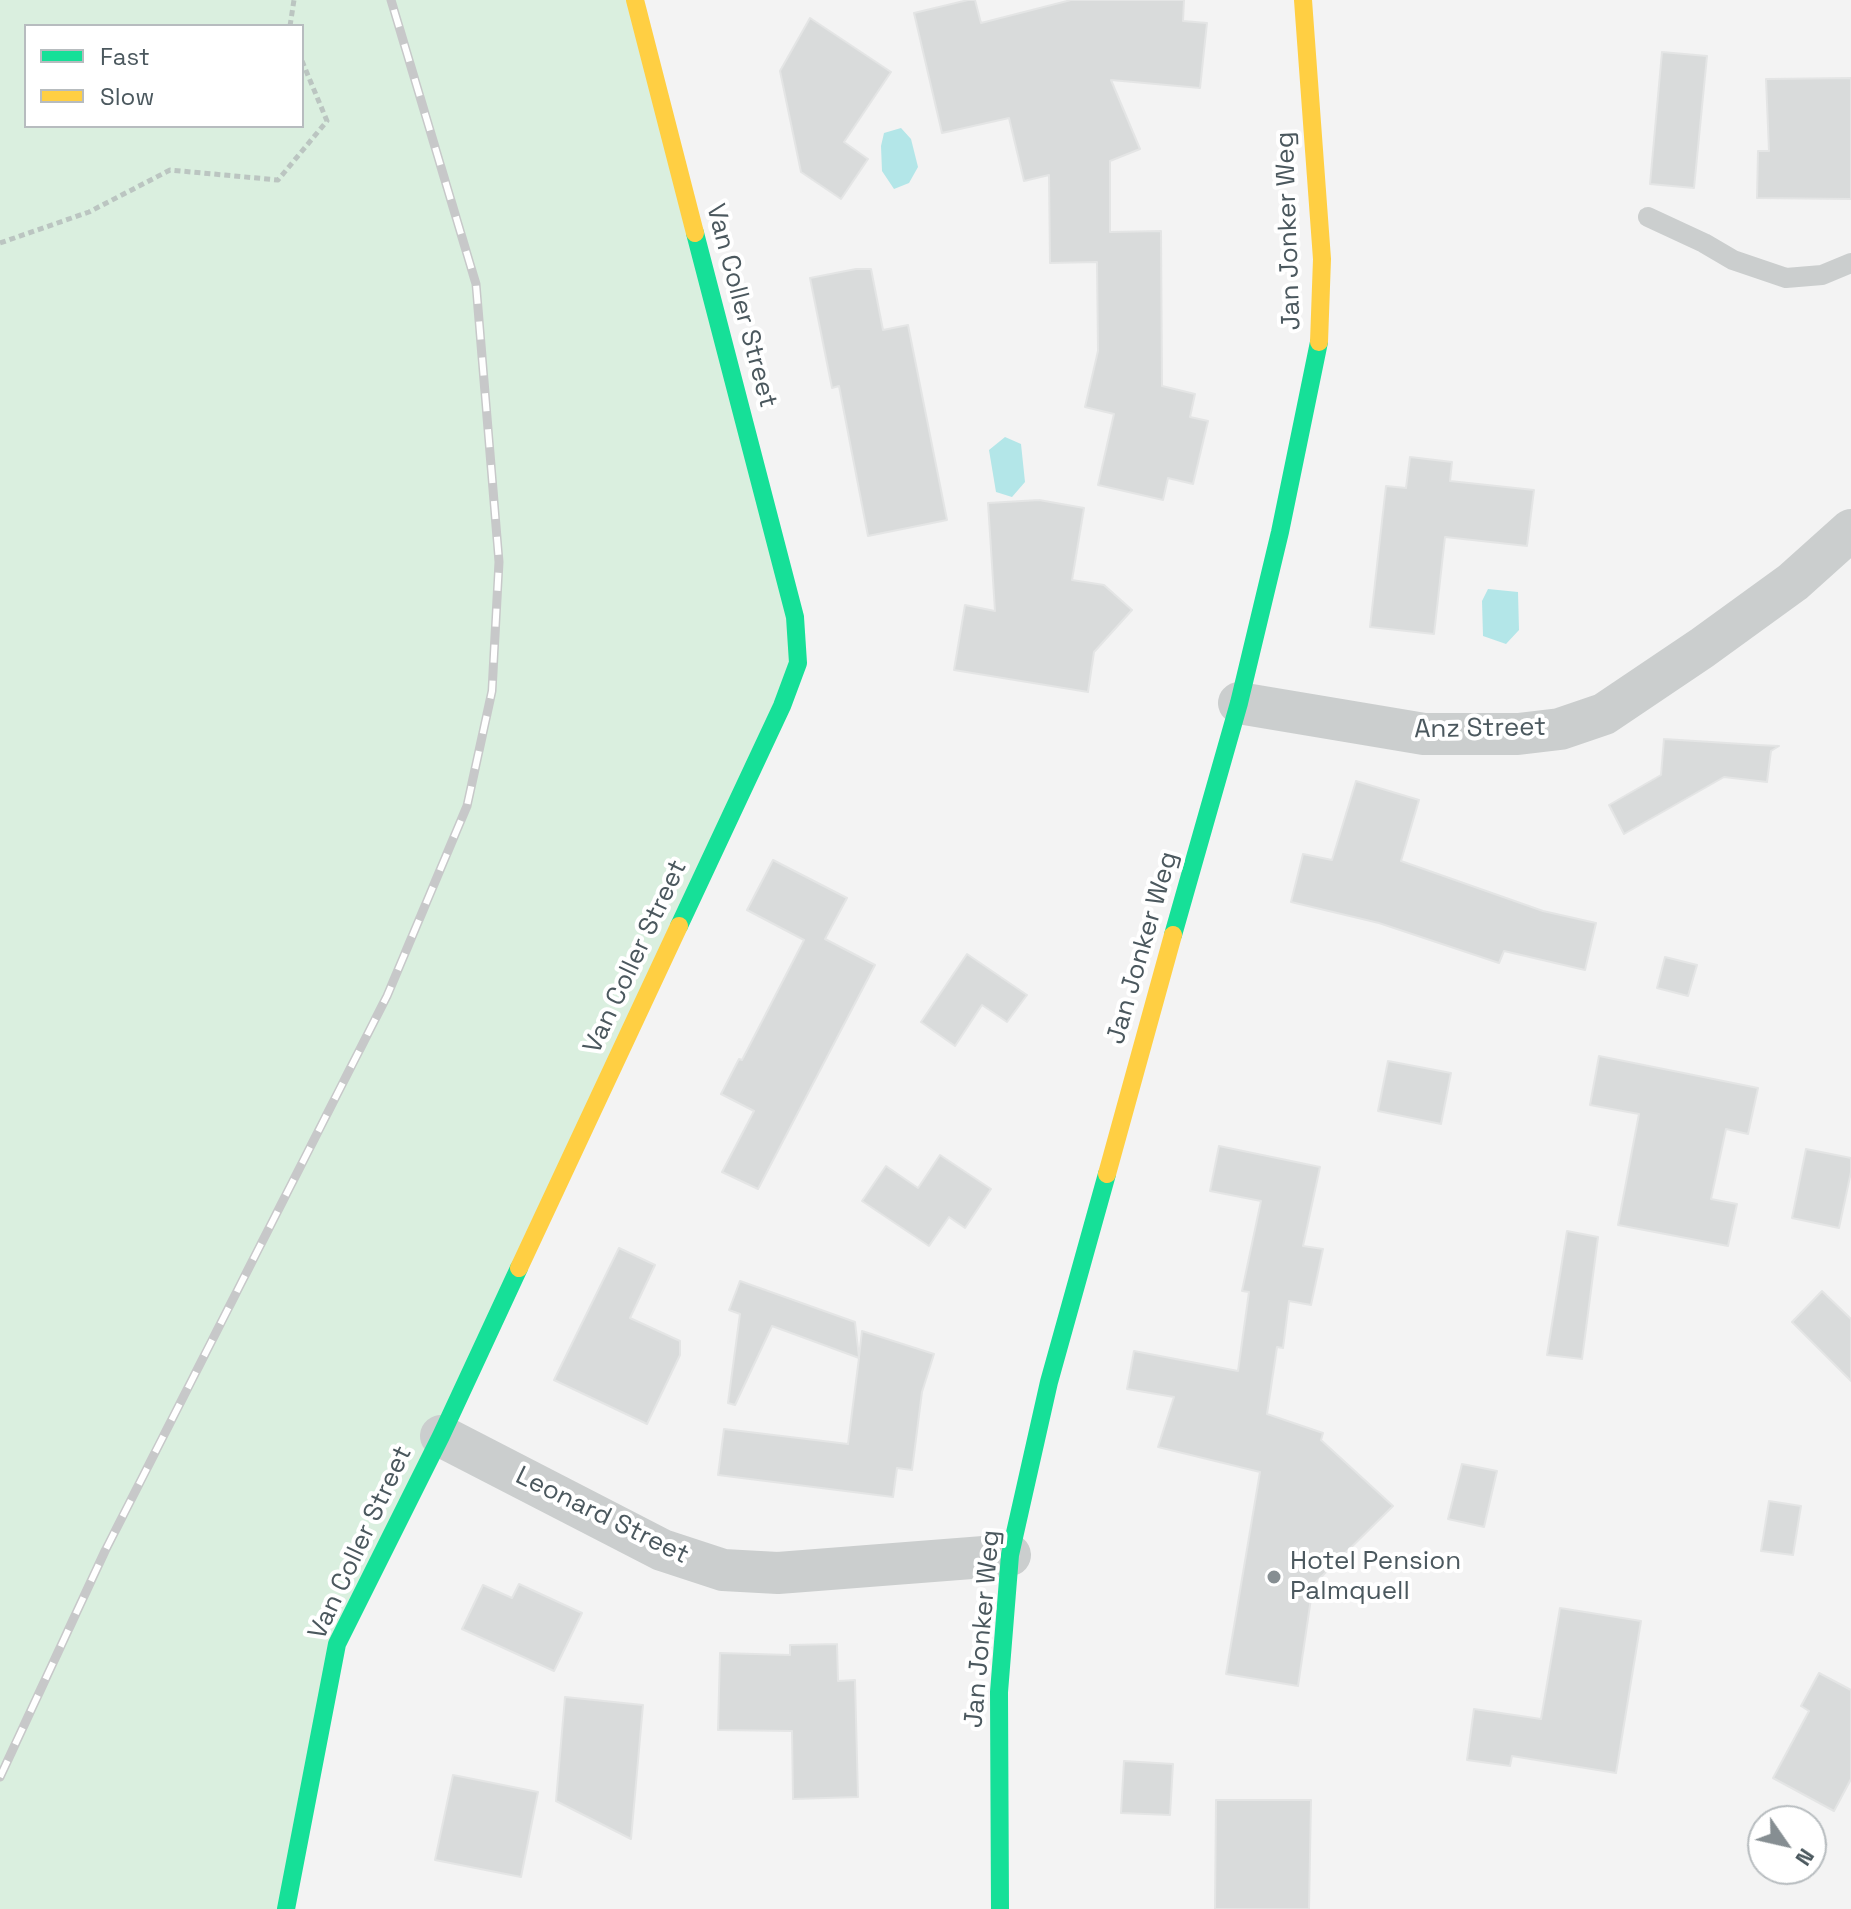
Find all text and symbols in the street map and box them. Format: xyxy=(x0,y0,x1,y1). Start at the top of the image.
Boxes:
legend xyxy=(24,24,304,128)
text: Fast xyxy=(100,41,150,72)
text: Slow xyxy=(100,81,154,112)
street label: Jan Jonker Weg xyxy=(1270,131,1308,331)
street label: Van Coller Street xyxy=(699,201,783,411)
street label: Anz Street xyxy=(1414,712,1546,746)
street label: Jan Jonker Weg xyxy=(1101,848,1185,1048)
street label: Van Coller Street xyxy=(578,855,694,1059)
street label: Van Coller Street xyxy=(303,1441,419,1645)
street label: Leonard Street xyxy=(510,1461,694,1571)
street label: Jan Jonker Weg xyxy=(959,1529,1007,1729)
place label: Hotel Pension Palmquell xyxy=(1290,1546,1461,1608)
marker: Hotel Pension Palmquell xyxy=(1265,1568,1283,1586)
north arrow xyxy=(1747,1805,1827,1885)
text: N xyxy=(1790,1843,1821,1871)

